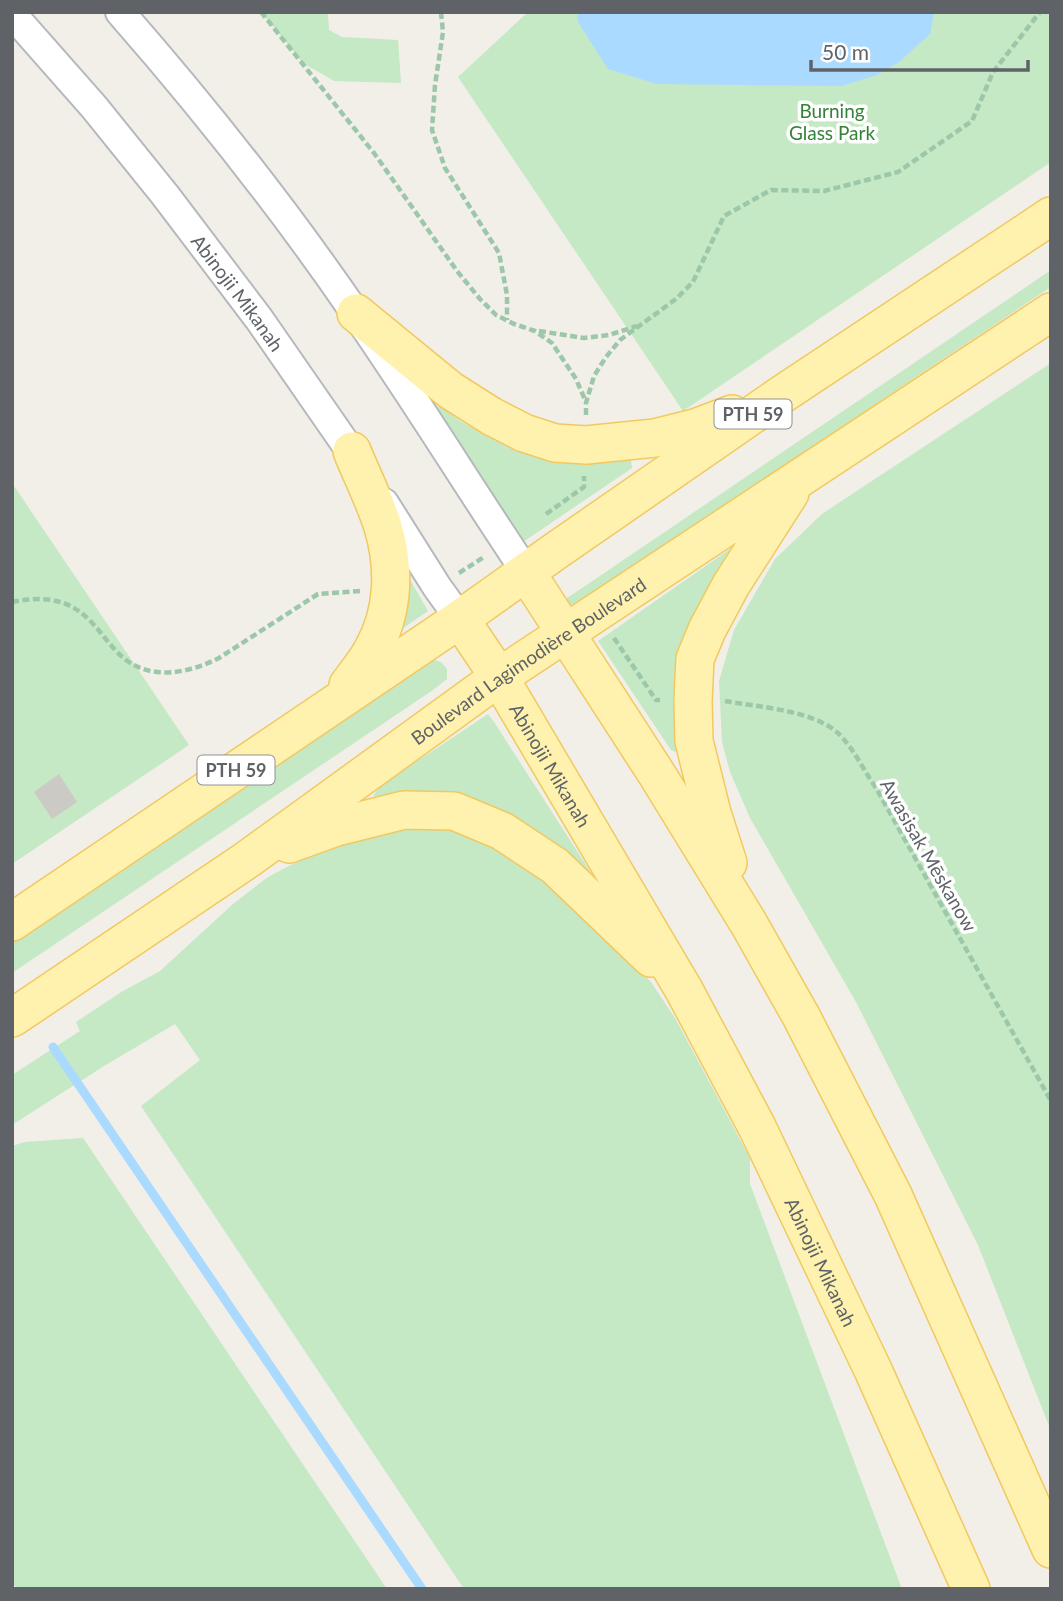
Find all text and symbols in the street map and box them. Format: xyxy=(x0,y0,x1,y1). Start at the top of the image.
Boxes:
scale bar xyxy=(811,28,1028,72)
text: 50 m xyxy=(822,39,869,64)
park label: Burning Glass Park xyxy=(789,99,875,144)
street label: Abinojii Mikanah xyxy=(187,230,289,355)
road number: PTH 59 xyxy=(714,400,792,428)
street label: Boulevard Lagimodière Boulevard xyxy=(406,572,650,749)
street label: Abinojii Mikanah xyxy=(505,699,596,831)
road number: PTH 59 xyxy=(198,756,274,784)
street label: Awasisak Mēskanow xyxy=(876,775,982,935)
street label: Abinojii Mikanah xyxy=(781,1194,862,1330)

